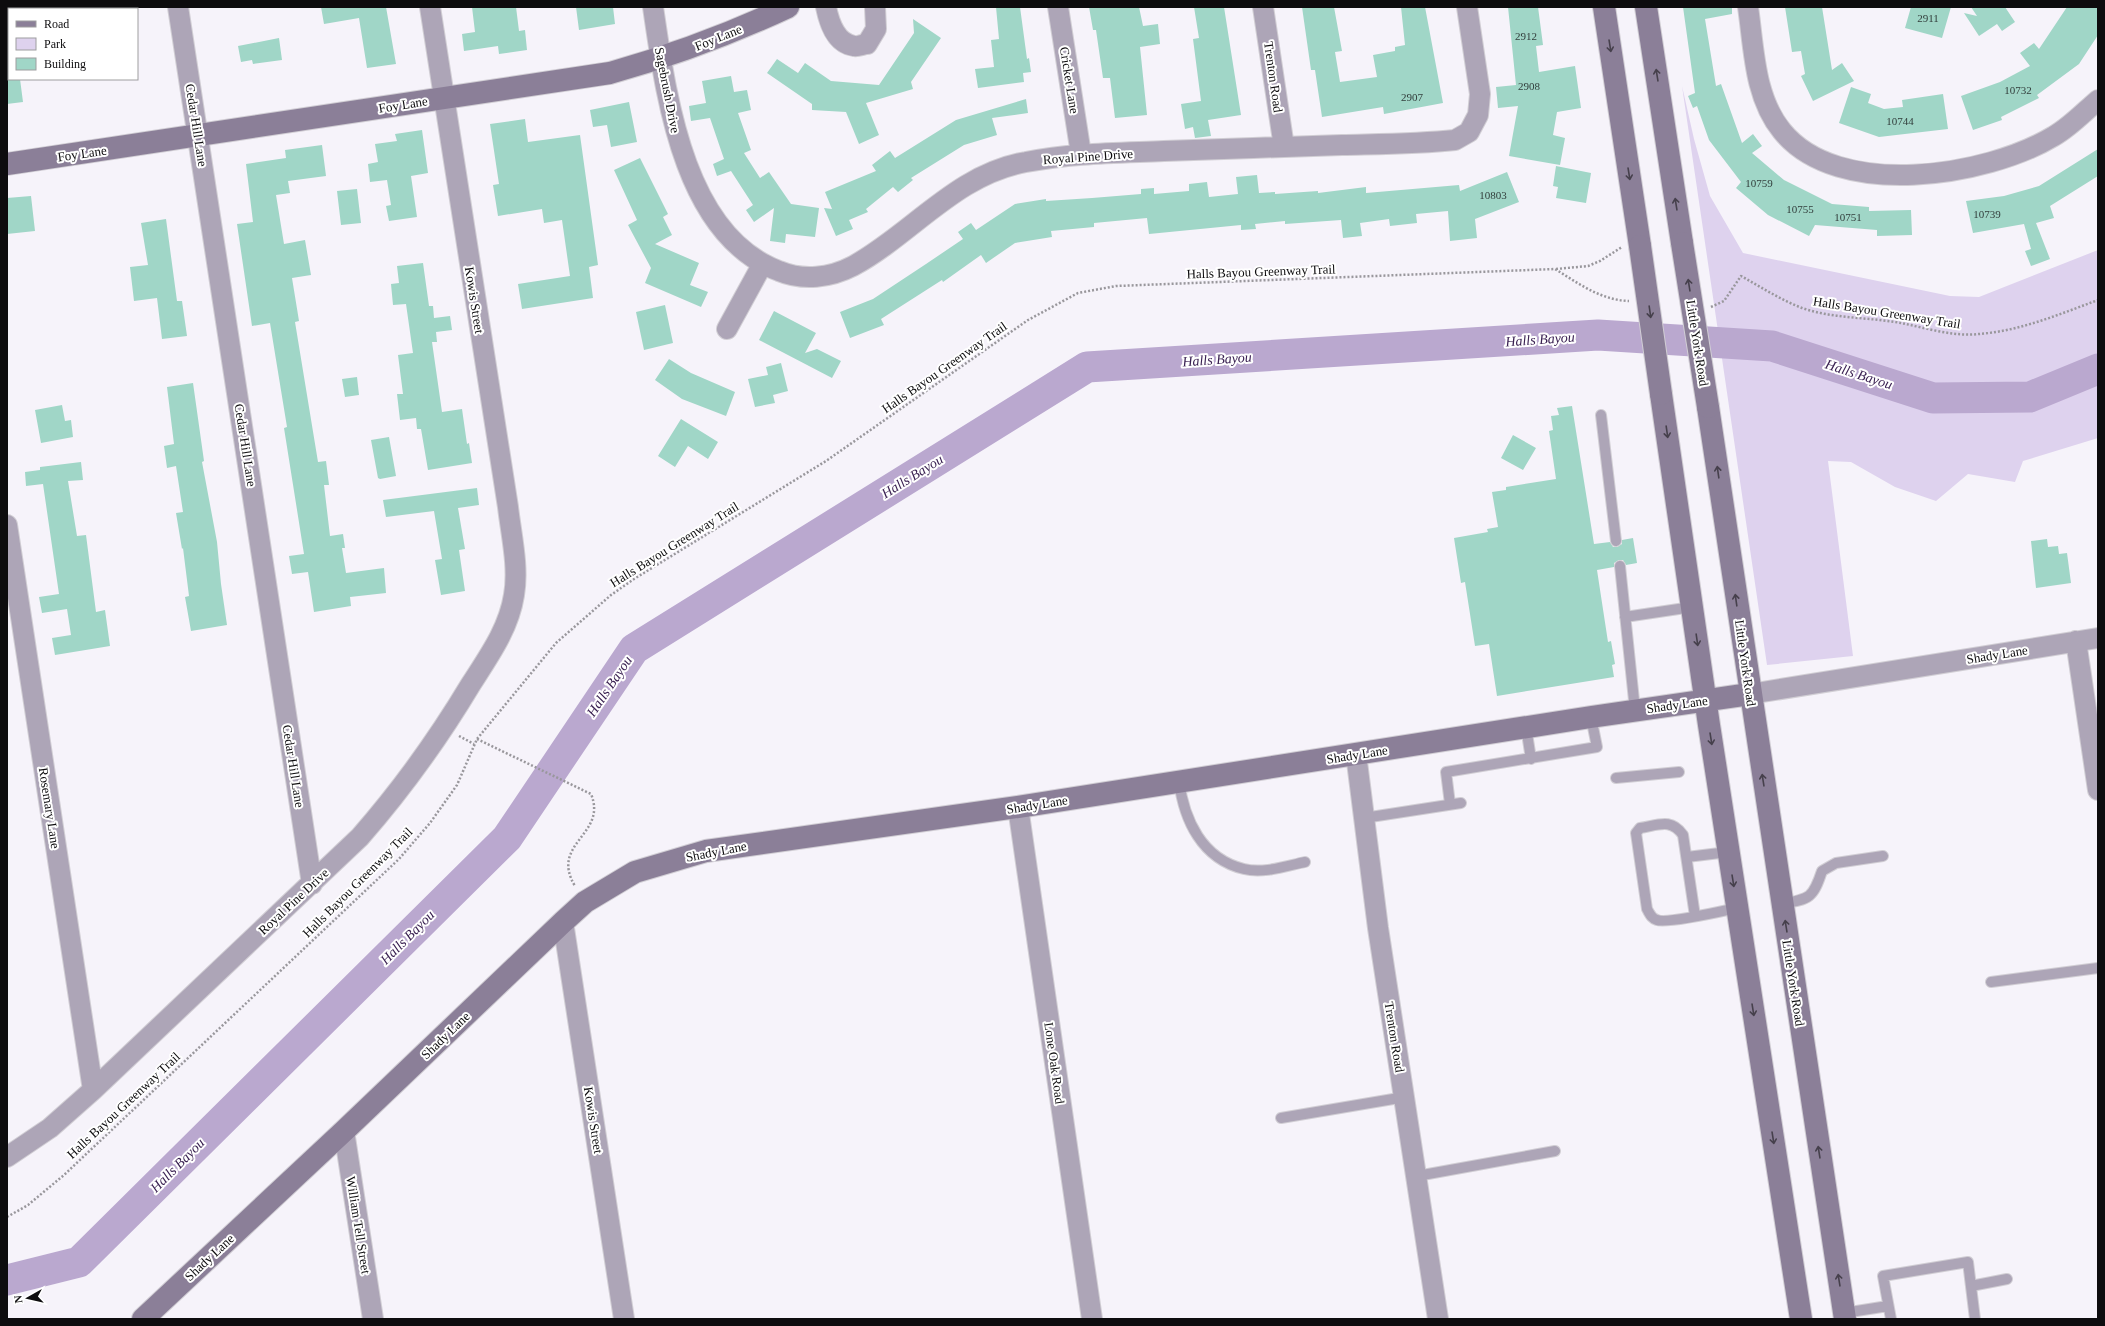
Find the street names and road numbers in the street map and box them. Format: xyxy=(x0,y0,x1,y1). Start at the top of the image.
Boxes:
street label: Foy Lane xyxy=(692,21,744,54)
street label: Trenton Road xyxy=(1261,41,1286,114)
street label: Sagebrush Drive xyxy=(652,46,683,134)
street label: Cricket Lane xyxy=(1057,46,1082,115)
street label: Cedar Hill Lane xyxy=(183,83,210,168)
street label: Foy Lane xyxy=(377,93,429,116)
street label: Foy Lane xyxy=(57,143,108,164)
street label: Royal Pine Drive xyxy=(1042,146,1134,167)
street label: Halls Bayou Greenway Trail xyxy=(1186,261,1336,282)
street label: Kowis Street xyxy=(462,266,487,335)
street label: Halls Bayou Greenway Trail xyxy=(1812,293,1962,332)
street label: Little York Road xyxy=(1683,299,1712,388)
street label: Halls Bayou Greenway Trail xyxy=(879,318,1010,416)
street label: Cedar Hill Lane xyxy=(232,403,259,488)
street label: Halls Bayou Greenway Trail xyxy=(607,498,742,590)
street label: Little York Road xyxy=(1732,619,1759,708)
street label: Shady Lane xyxy=(1965,642,2029,667)
street label: Shady Lane xyxy=(1645,693,1709,716)
street label: Cedar Hill Lane xyxy=(280,724,307,809)
street label: Shady Lane xyxy=(1325,742,1389,767)
street label: Rosemary Lane xyxy=(36,766,63,850)
street label: Shady Lane xyxy=(1005,792,1069,817)
street label: Halls Bayou Greenway Trail xyxy=(299,824,415,940)
street label: Shady Lane xyxy=(684,838,748,865)
street label: Royal Pine Drive xyxy=(255,865,332,938)
street label: Little York Road xyxy=(1779,939,1808,1028)
street label: Trenton Road xyxy=(1382,1001,1408,1074)
street label: Shady Lane xyxy=(418,1008,473,1062)
street label: Lone Oak Road xyxy=(1041,1021,1068,1105)
street label: Halls Bayou Greenway Trail xyxy=(64,1049,183,1162)
street label: Kowis Street xyxy=(581,1086,606,1155)
street label: William Tell Street xyxy=(343,1175,374,1275)
street label: Shady Lane xyxy=(182,1231,237,1284)

